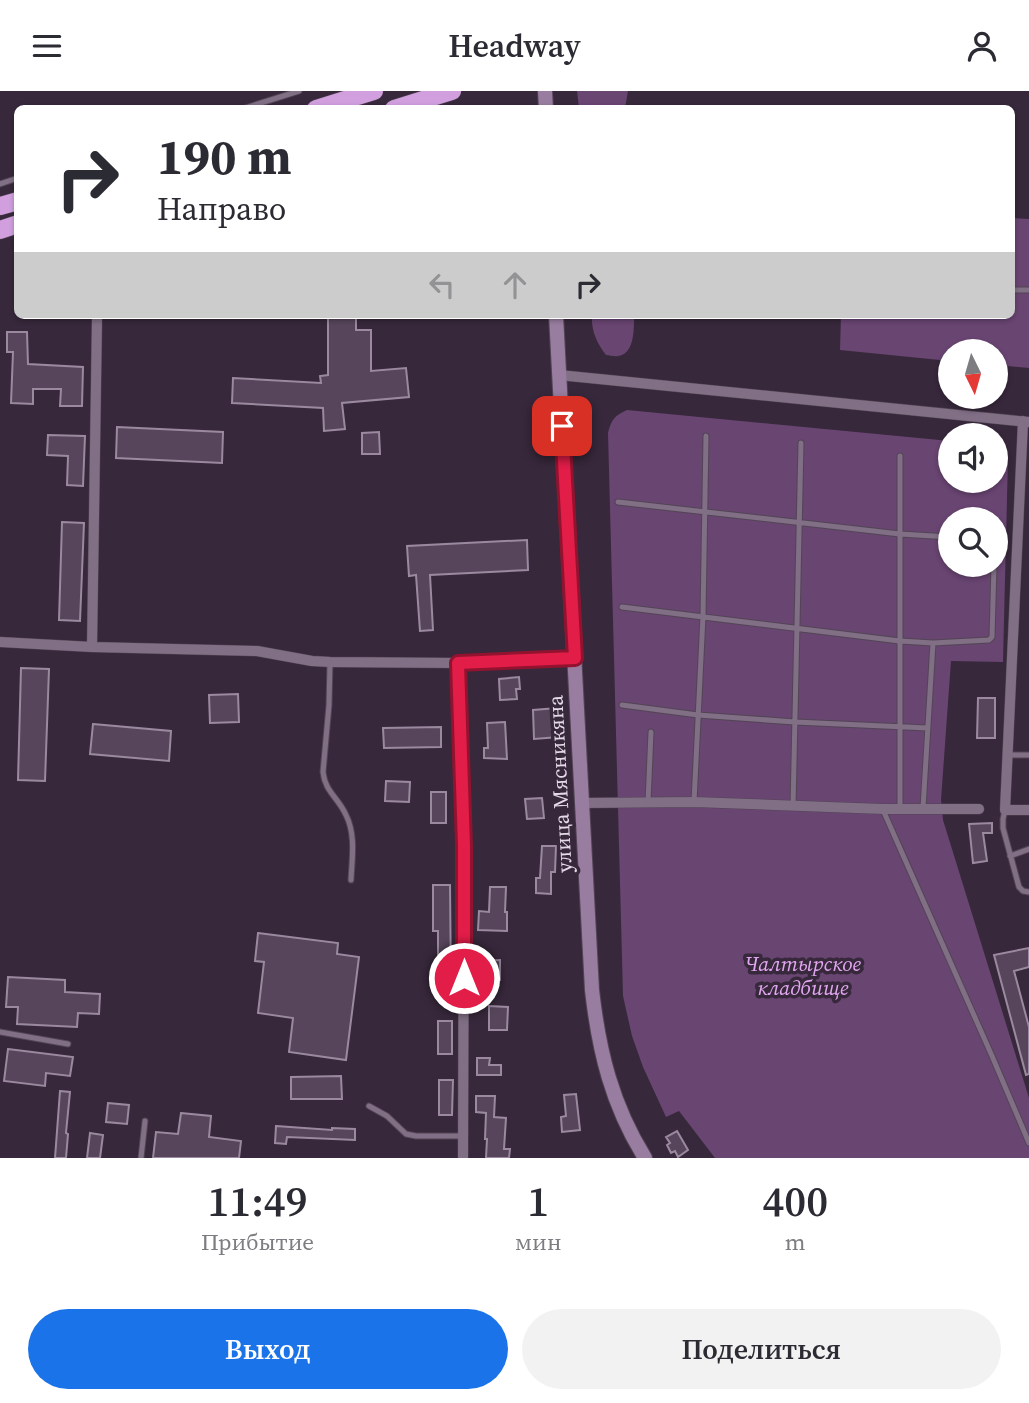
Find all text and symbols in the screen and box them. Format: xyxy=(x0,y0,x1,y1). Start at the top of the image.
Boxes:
text: Headway xyxy=(448,24,581,68)
icon: menu xyxy=(28,27,66,65)
icon: person xyxy=(963,27,1001,65)
text: 190 m xyxy=(157,123,292,190)
icon: right xyxy=(42,133,133,224)
text: Направо xyxy=(157,187,286,231)
icon: left xyxy=(423,266,461,304)
icon: ahead xyxy=(496,266,534,304)
icon: right xyxy=(569,266,607,304)
north arrow xyxy=(938,339,1008,409)
map controls xyxy=(938,339,1008,577)
pin xyxy=(532,396,592,456)
icon: arrive xyxy=(543,407,581,445)
button: sound xyxy=(938,423,1008,493)
button: search xyxy=(938,507,1008,577)
street label: улица Мясникяна xyxy=(540,694,579,874)
position arrow xyxy=(427,941,501,1015)
park label: Чалтырское кладбище xyxy=(745,949,862,1002)
text: 11:49 xyxy=(208,1172,308,1230)
text: 1 xyxy=(527,1172,549,1230)
text: 400 xyxy=(762,1172,828,1230)
text: Прибытие xyxy=(201,1226,314,1258)
text: мин xyxy=(515,1226,562,1258)
text: m xyxy=(785,1226,806,1258)
button: Выход xyxy=(28,1309,508,1389)
button: Поделиться xyxy=(522,1309,1001,1389)

